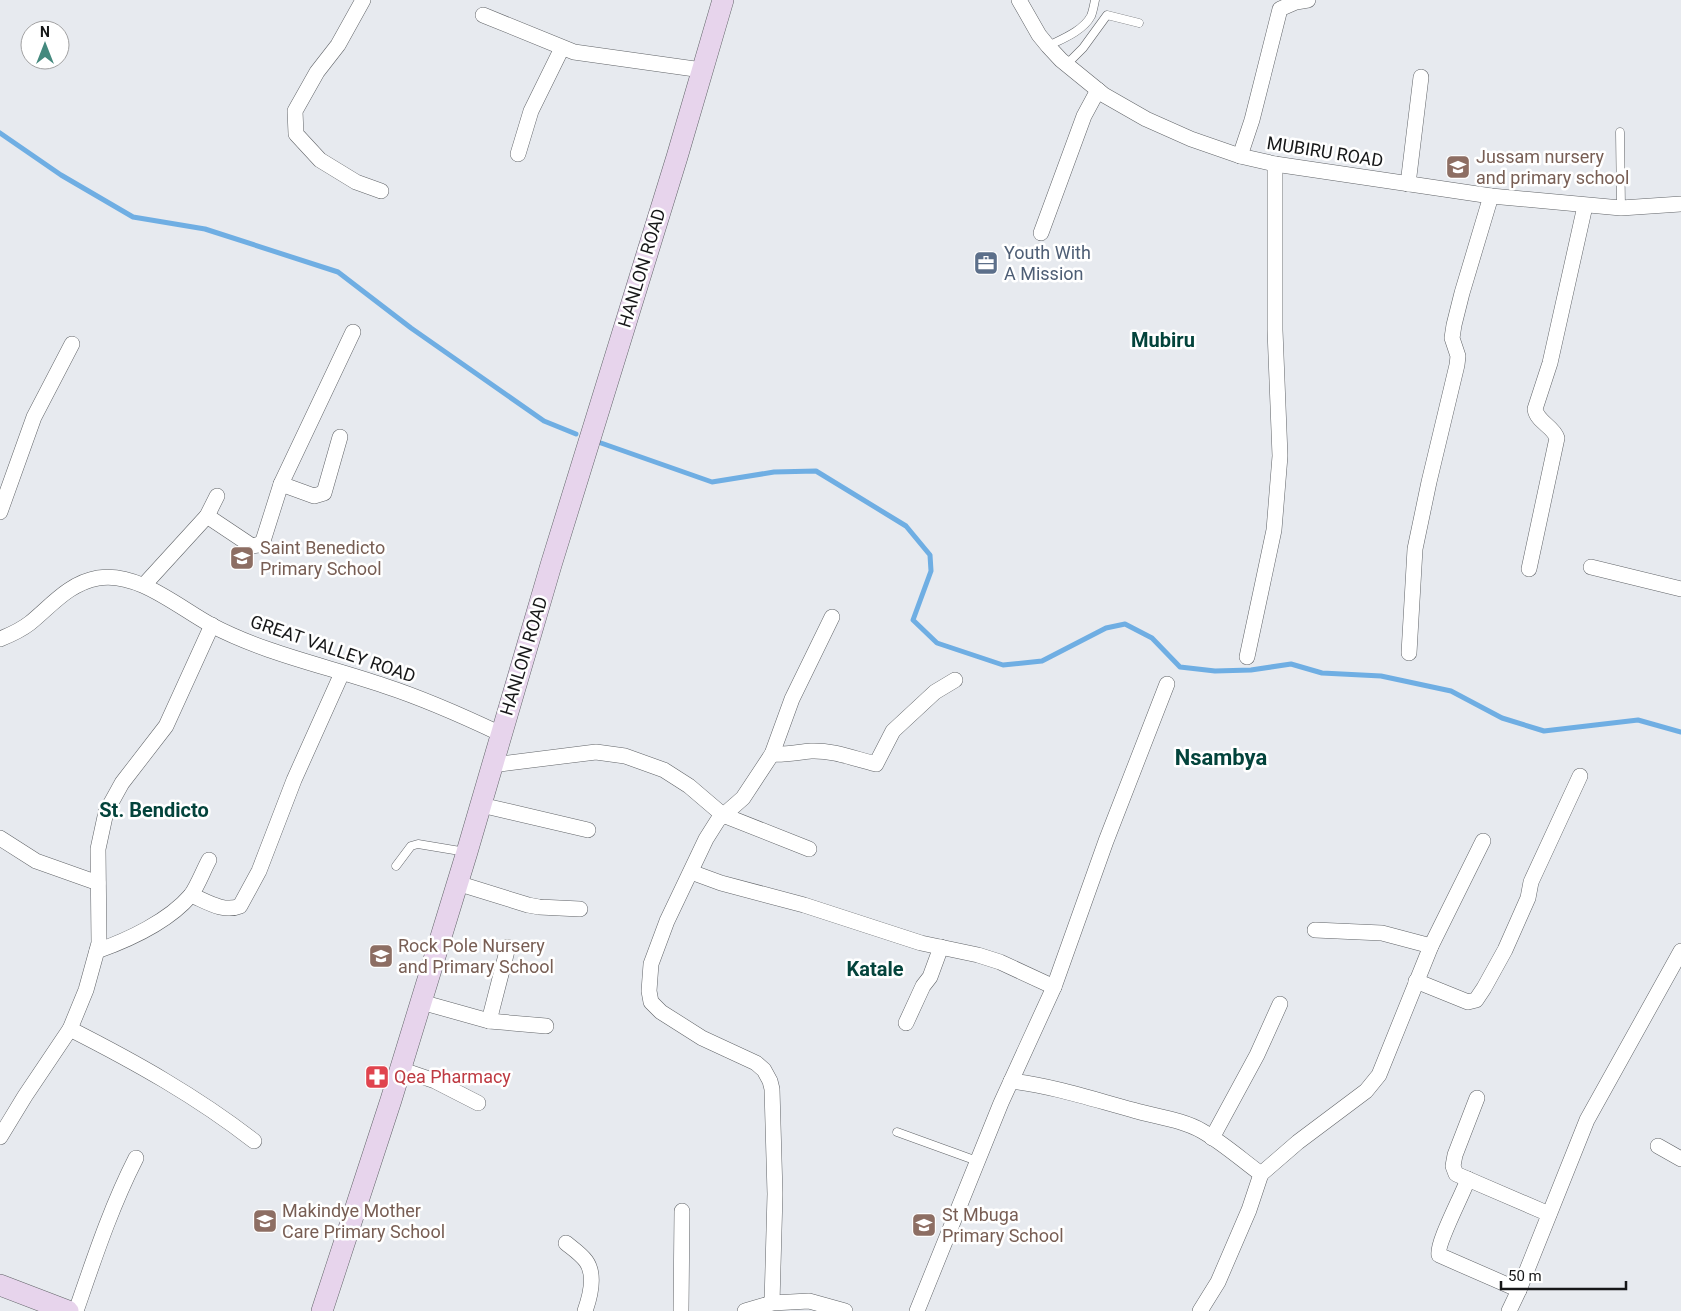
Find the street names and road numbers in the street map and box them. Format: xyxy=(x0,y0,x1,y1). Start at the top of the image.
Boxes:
street label: MUBIRU ROAD xyxy=(1265,132,1385,171)
street label: HANLON ROAD xyxy=(613,206,670,330)
street label: HANLON ROAD xyxy=(495,594,552,718)
street label: GREAT VALLEY ROAD xyxy=(248,610,419,687)

